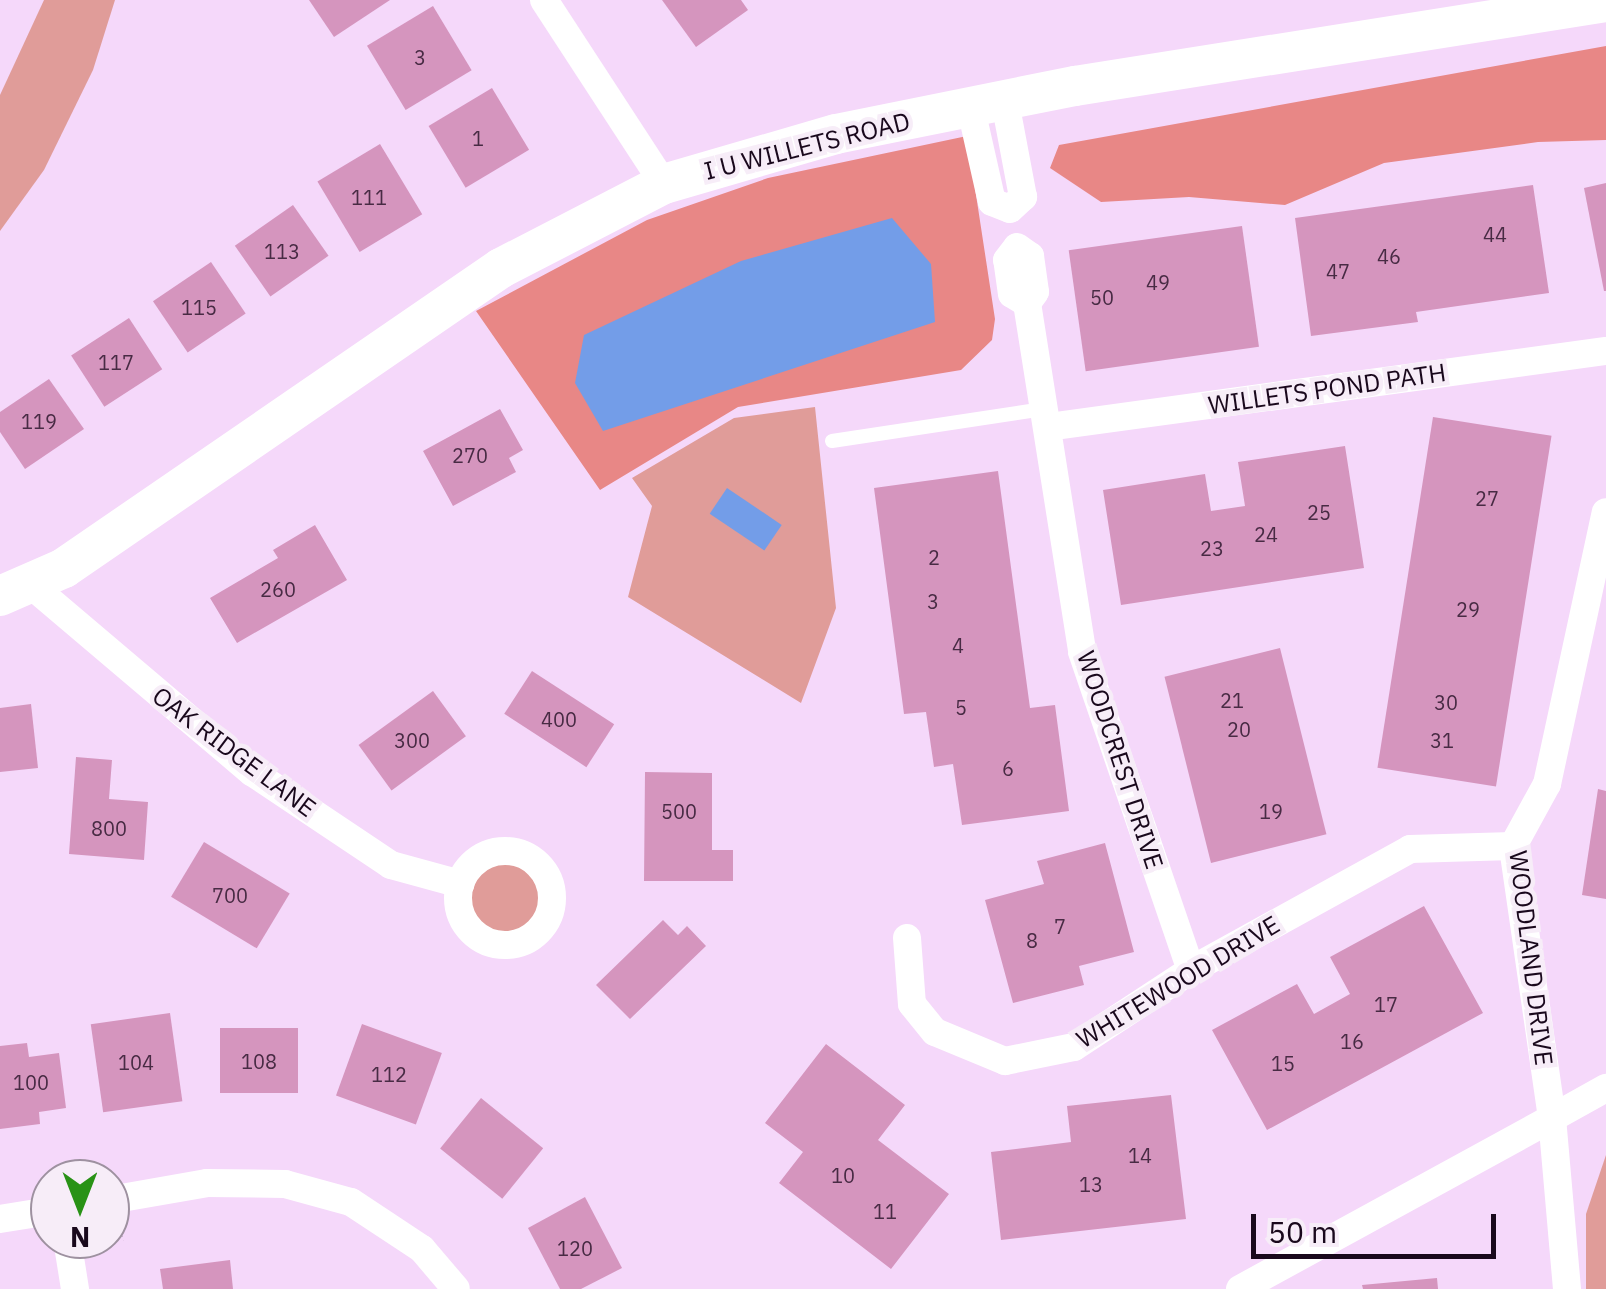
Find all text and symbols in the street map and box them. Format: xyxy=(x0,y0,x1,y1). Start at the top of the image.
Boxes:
house number: 3 xyxy=(414,45,426,69)
street label: I U WILLETS ROAD xyxy=(701,106,913,186)
house number: 1 xyxy=(472,126,484,150)
house number: 111 xyxy=(351,185,387,209)
house number: 44 xyxy=(1483,222,1507,246)
house number: 113 xyxy=(264,239,300,263)
house number: 46 xyxy=(1377,244,1401,268)
house number: 47 xyxy=(1326,259,1350,283)
house number: 49 xyxy=(1146,270,1170,294)
house number: 50 xyxy=(1090,285,1114,309)
house number: 115 xyxy=(181,295,217,319)
house number: 117 xyxy=(98,350,134,374)
street label: WILLETS POND PATH xyxy=(1206,357,1448,421)
house number: 119 xyxy=(21,409,57,433)
house number: 270 xyxy=(452,443,488,467)
house number: 27 xyxy=(1475,486,1499,510)
house number: 25 xyxy=(1307,500,1331,524)
house number: 24 xyxy=(1254,522,1278,546)
house number: 23 xyxy=(1200,536,1224,560)
house number: 2 xyxy=(928,545,940,569)
house number: 260 xyxy=(260,577,296,601)
house number: 3 xyxy=(927,589,939,613)
house number: 29 xyxy=(1456,597,1480,621)
house number: 4 xyxy=(952,633,964,657)
street label: WOODCREST DRIVE xyxy=(1071,647,1169,873)
street label: OAK RIDGE LANE xyxy=(146,681,322,823)
house number: 21 xyxy=(1220,688,1244,712)
house number: 30 xyxy=(1434,690,1458,714)
house number: 5 xyxy=(955,695,967,719)
house number: 400 xyxy=(541,707,577,731)
house number: 20 xyxy=(1227,717,1251,741)
house number: 300 xyxy=(394,728,430,752)
house number: 31 xyxy=(1430,728,1454,752)
house number: 6 xyxy=(1002,756,1014,780)
house number: 500 xyxy=(661,799,697,823)
house number: 19 xyxy=(1259,799,1283,823)
house number: 800 xyxy=(91,816,127,840)
street label: WOODLAND DRIVE xyxy=(1503,849,1559,1067)
house number: 700 xyxy=(212,883,248,907)
street label: WHITEWOOD DRIVE xyxy=(1071,910,1285,1054)
house number: 7 xyxy=(1054,914,1066,938)
house number: 8 xyxy=(1026,928,1038,952)
house number: 17 xyxy=(1374,992,1398,1016)
house number: 16 xyxy=(1340,1029,1364,1053)
house number: 108 xyxy=(241,1049,277,1073)
house number: 104 xyxy=(118,1050,154,1074)
house number: 15 xyxy=(1271,1051,1295,1075)
house number: 112 xyxy=(371,1062,407,1086)
house number: 100 xyxy=(13,1070,49,1094)
house number: 14 xyxy=(1128,1143,1152,1167)
north arrow xyxy=(30,1159,130,1259)
house number: 10 xyxy=(831,1163,855,1187)
house number: 13 xyxy=(1079,1172,1103,1196)
scale bar xyxy=(1256,1194,1501,1256)
house number: 11 xyxy=(873,1199,897,1223)
text: 50 m xyxy=(1268,1212,1337,1251)
text: N xyxy=(70,1219,90,1256)
house number: 120 xyxy=(557,1236,593,1260)

